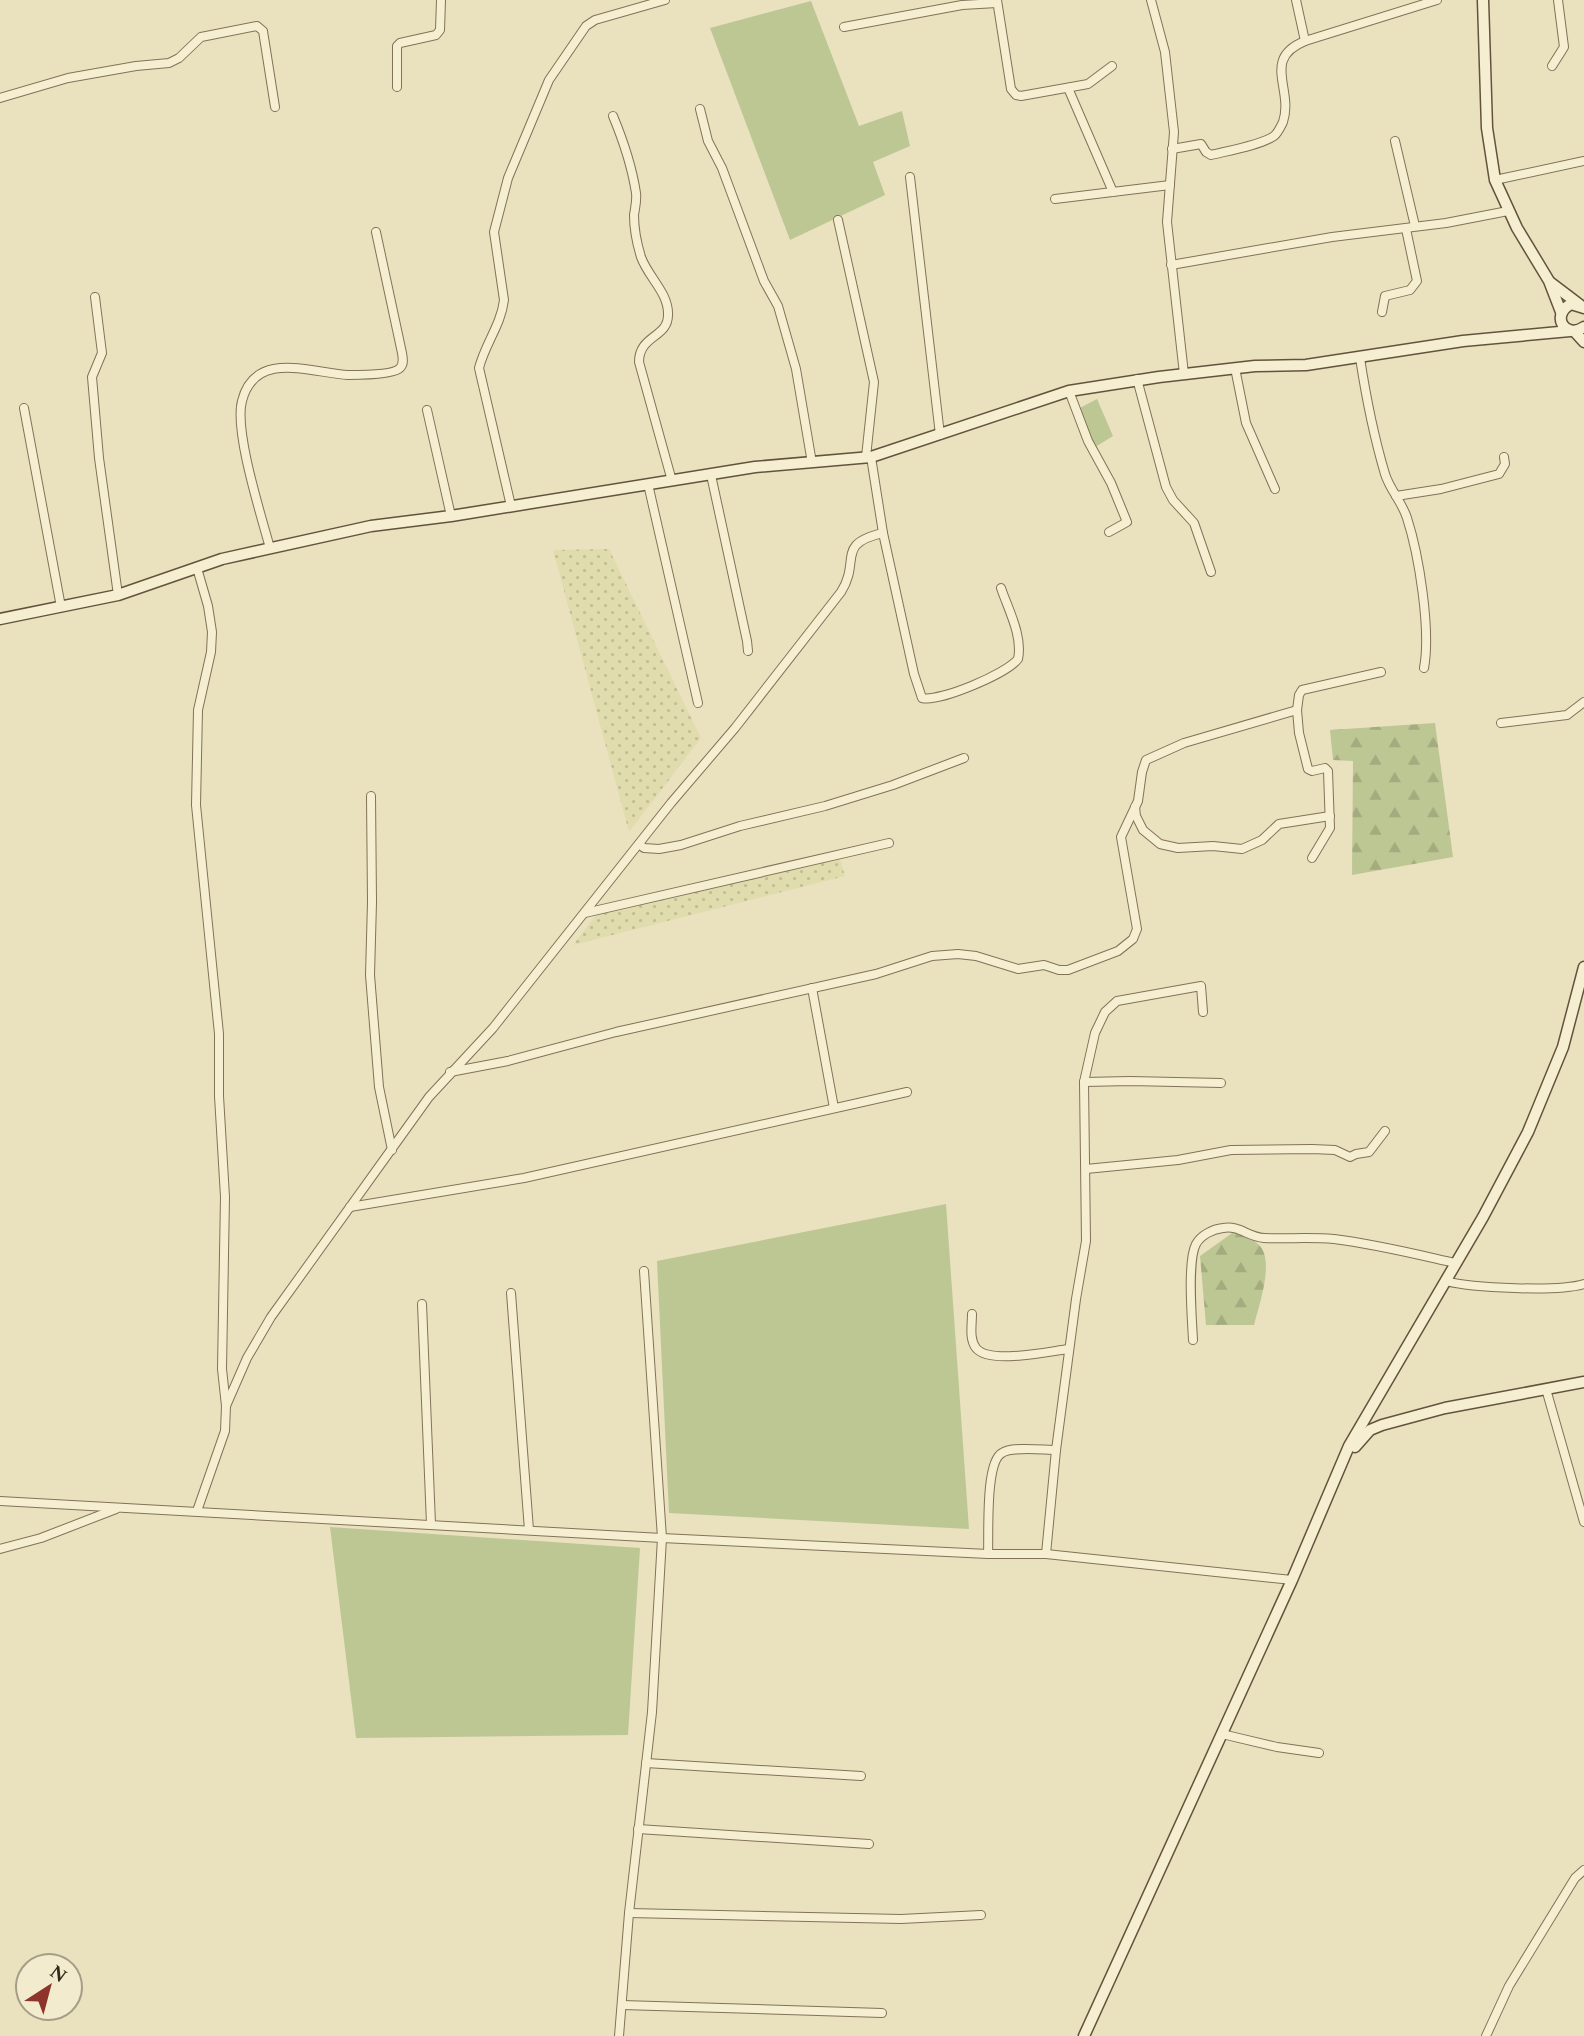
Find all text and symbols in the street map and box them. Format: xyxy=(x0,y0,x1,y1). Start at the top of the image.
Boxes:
north arrow xyxy=(14,1952,84,2022)
text: N xyxy=(43,1958,73,1991)

